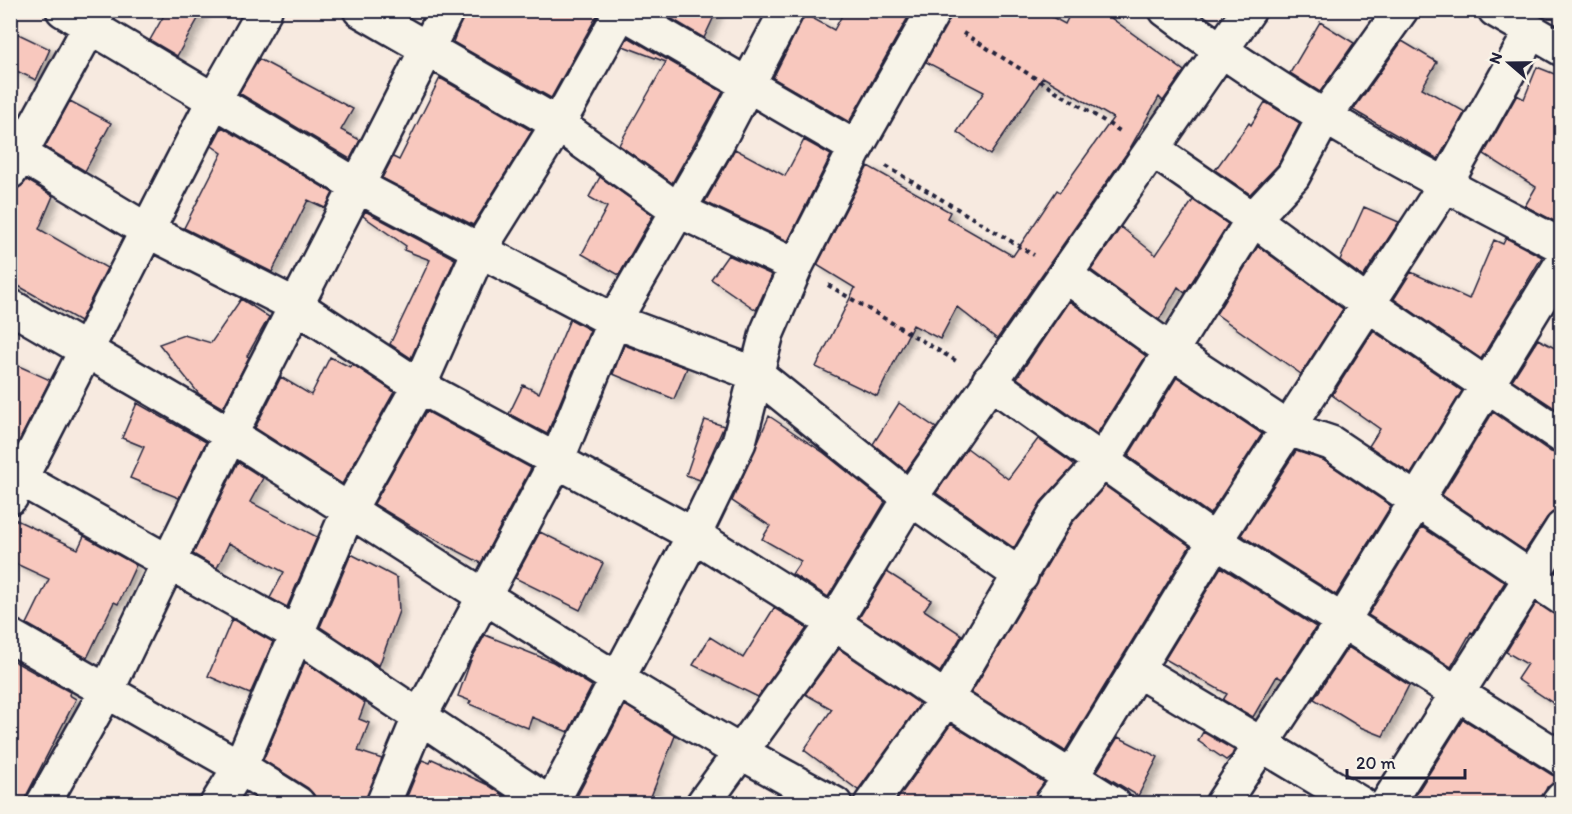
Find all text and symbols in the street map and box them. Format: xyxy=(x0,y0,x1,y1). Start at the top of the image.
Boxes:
north arrow xyxy=(1479,33,1539,93)
text: N xyxy=(1485,50,1506,66)
scale bar xyxy=(1347,742,1466,780)
text: 20 m xyxy=(1356,752,1396,774)

